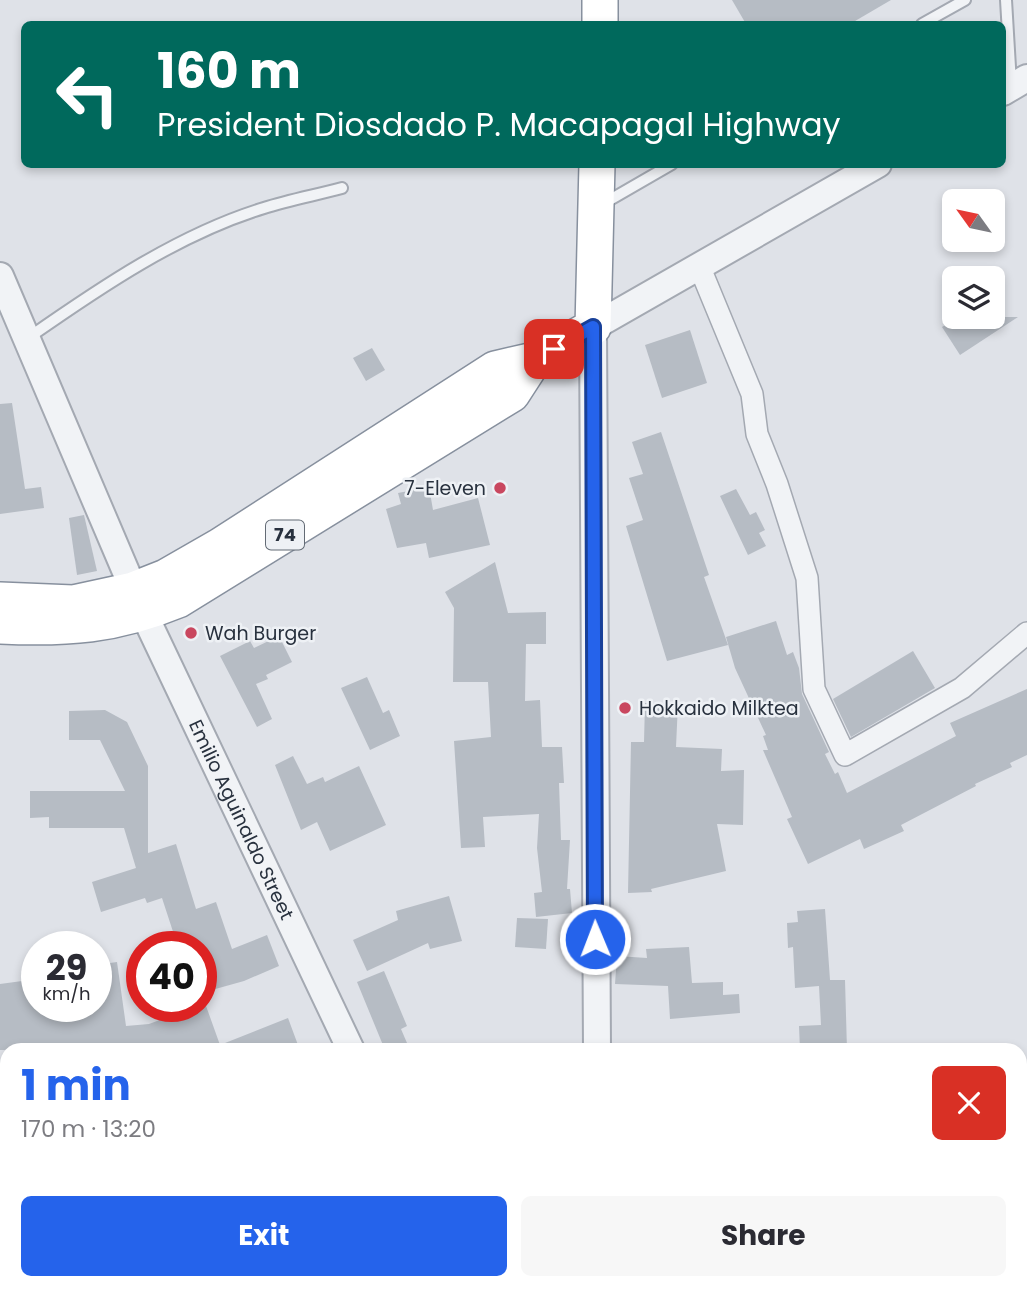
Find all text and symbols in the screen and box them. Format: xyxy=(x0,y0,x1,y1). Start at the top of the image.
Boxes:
text: 160 m xyxy=(157,37,301,105)
icon: left xyxy=(42,49,133,140)
text: President Diosdado P. Macapagal Highway xyxy=(157,102,841,147)
north arrow xyxy=(942,189,1004,252)
map controls xyxy=(942,189,1005,329)
button: layers xyxy=(942,266,1005,329)
pin xyxy=(524,319,584,379)
icon: arrive xyxy=(535,330,573,368)
place label: 7-Eleven xyxy=(404,475,486,502)
marker: 7-Eleven xyxy=(492,480,508,496)
road number: 74 xyxy=(266,520,304,550)
place label: Wah Burger xyxy=(205,620,316,647)
marker: Wah Burger xyxy=(183,625,199,641)
place label: Hokkaido Milktea xyxy=(639,695,799,722)
marker: Hokkaido Milktea xyxy=(617,700,633,716)
street label: Emilio Aguinaldo Street xyxy=(182,715,300,924)
position arrow xyxy=(558,902,632,976)
speed limit sign: 40 xyxy=(126,931,217,1022)
text: 29 xyxy=(46,943,87,992)
text: km/h xyxy=(43,981,90,1006)
text: 1 min xyxy=(21,1056,131,1115)
button: close xyxy=(932,1066,1006,1140)
text: 170 m · 13:20 xyxy=(21,1113,156,1145)
button: Exit xyxy=(21,1196,507,1276)
button: Share xyxy=(521,1196,1006,1276)

